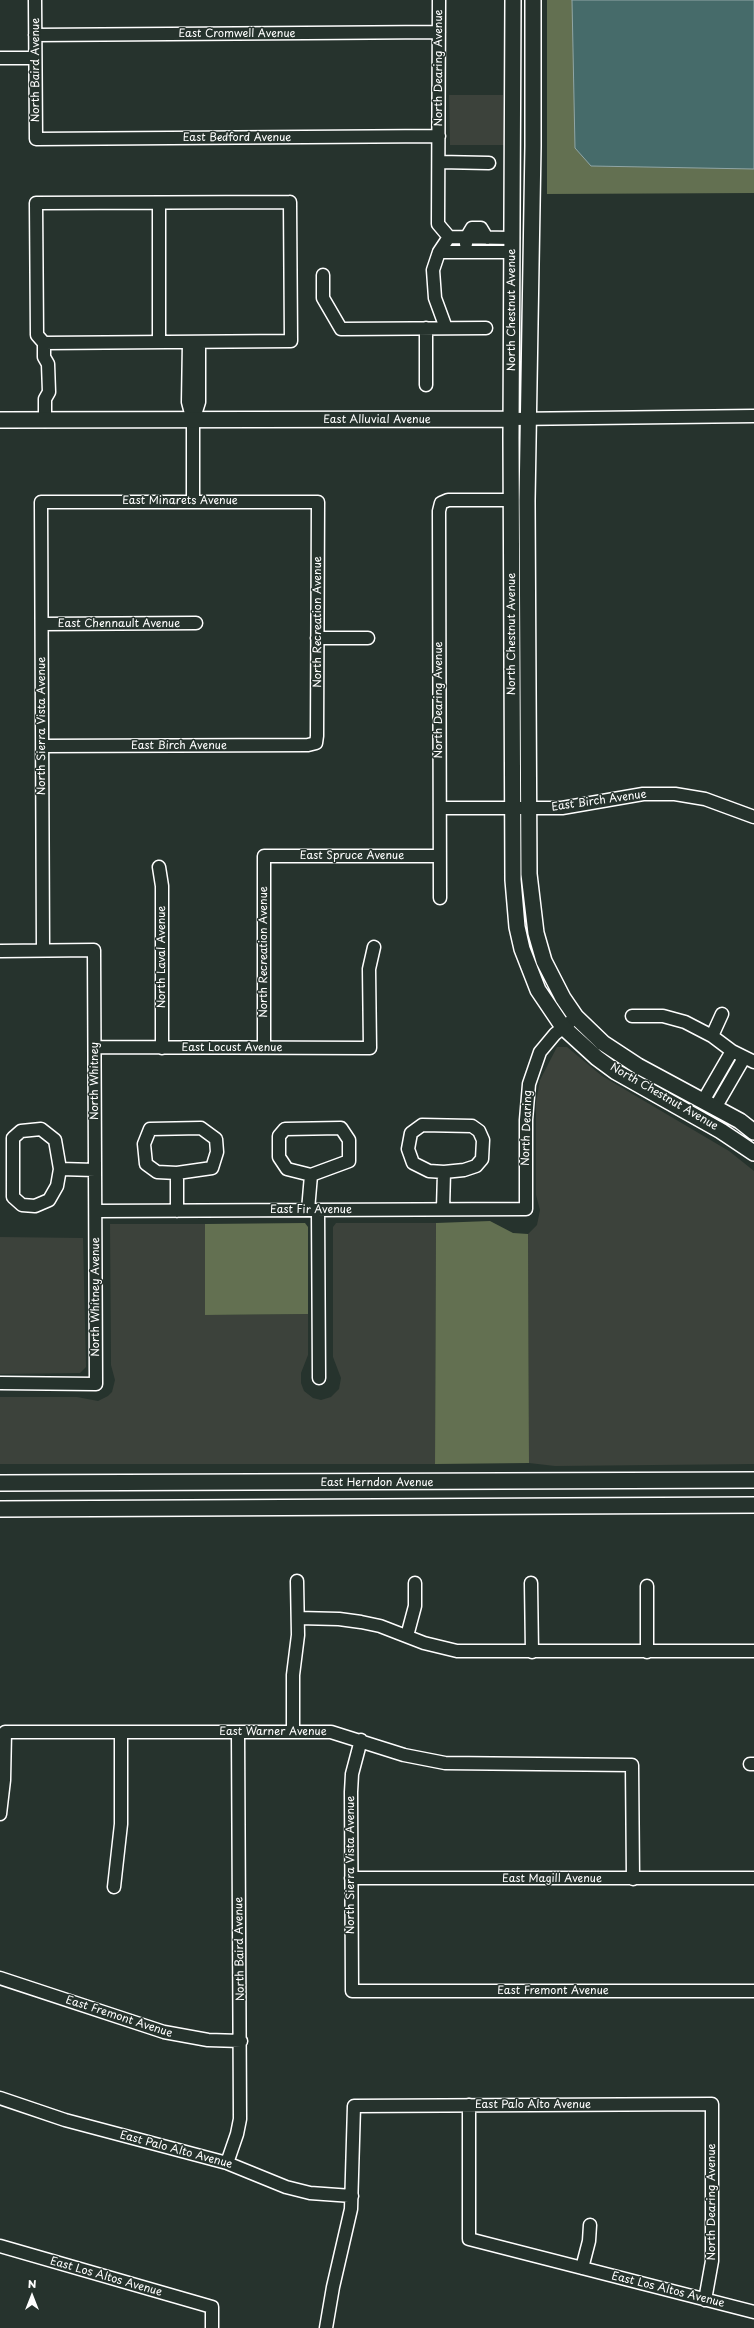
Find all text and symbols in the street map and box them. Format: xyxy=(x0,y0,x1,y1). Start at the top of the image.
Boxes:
street label: North Dearing Avenue xyxy=(432,9,446,127)
street label: North Baird Avenue xyxy=(29,18,43,122)
street label: East Cromwell Avenue xyxy=(179,27,295,41)
street label: East Bedford Avenue xyxy=(183,131,291,145)
street label: North Chestnut Avenue xyxy=(505,249,519,371)
street label: East Alluvial Avenue xyxy=(323,413,431,427)
street label: East Minarets Avenue xyxy=(122,494,238,508)
street label: North Recreation Avenue xyxy=(311,556,325,688)
street label: North Chestnut Avenue xyxy=(505,573,519,695)
street label: East Chennault Avenue xyxy=(58,617,180,631)
street label: North Dearing Avenue xyxy=(432,641,446,759)
street label: North Sierra Vista Avenue xyxy=(35,657,49,795)
street label: East Birch Avenue xyxy=(131,739,227,753)
street label: East Birch Avenue xyxy=(551,788,647,814)
street label: East Spruce Avenue xyxy=(300,849,404,863)
street label: North Recreation Avenue xyxy=(257,886,271,1018)
street label: North Laval Avenue xyxy=(155,906,169,1008)
street label: East Locust Avenue xyxy=(182,1041,282,1055)
street label: North Whitney xyxy=(88,1042,102,1120)
street label: North Chestnut Avenue xyxy=(608,1061,720,1133)
street label: North Dearing xyxy=(519,1090,535,1166)
street label: East Fir Avenue xyxy=(270,1203,352,1217)
street label: North Whitney Avenue xyxy=(89,1237,103,1357)
street label: East Herndon Avenue xyxy=(320,1476,434,1490)
street label: East Warner Avenue xyxy=(219,1725,327,1739)
street label: North Sierra Vista Avenue xyxy=(344,1796,358,1934)
street label: East Magill Avenue xyxy=(502,1872,602,1886)
street label: North Baird Avenue xyxy=(232,1897,248,2001)
street label: East Fremont Avenue xyxy=(497,1984,609,1998)
street label: East Fremont Avenue xyxy=(64,1993,174,2041)
street label: East Palo Alto Avenue xyxy=(475,2098,591,2112)
street label: East Palo Alto Avenue xyxy=(118,2129,234,2171)
street label: North Dearing Avenue xyxy=(705,2143,719,2261)
street label: East Los Altos Avenue xyxy=(48,2255,164,2299)
street label: East Los Altos Avenue xyxy=(610,2270,726,2310)
text: N xyxy=(28,2275,36,2292)
north arrow xyxy=(12,2276,52,2316)

